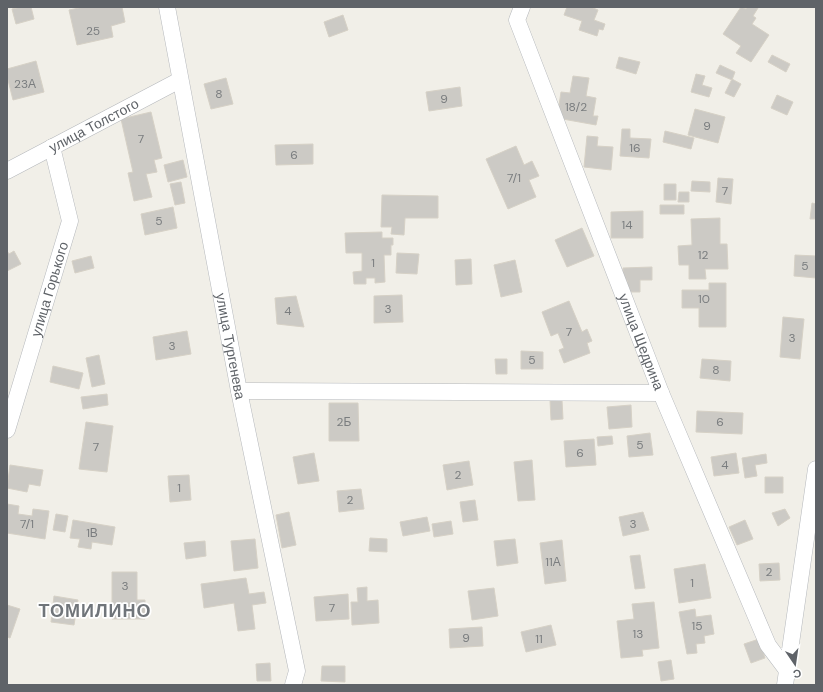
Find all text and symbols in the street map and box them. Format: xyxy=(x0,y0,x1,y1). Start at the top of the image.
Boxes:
house number: 25 xyxy=(86,23,100,39)
house number: 23А xyxy=(14,76,36,92)
house number: 8 xyxy=(215,86,223,102)
house number: 9 xyxy=(440,91,448,107)
street label: улица Толстого xyxy=(46,94,142,156)
house number: 18/2 xyxy=(565,99,587,115)
house number: 9 xyxy=(703,118,711,134)
house number: 7 xyxy=(138,131,144,147)
house number: 16 xyxy=(629,140,641,156)
house number: 6 xyxy=(290,147,298,163)
house number: 7/1 xyxy=(507,170,521,186)
house number: 7 xyxy=(722,183,728,199)
house number: 5 xyxy=(155,213,163,229)
house number: 14 xyxy=(621,217,633,233)
street label: улица Горького xyxy=(27,239,72,339)
house number: 12 xyxy=(698,247,708,263)
house number: 1 xyxy=(371,255,375,271)
house number: 5 xyxy=(801,258,809,274)
street label: улица Тургенева xyxy=(212,291,250,401)
street label: улица Щедрина xyxy=(614,291,668,393)
house number: 10 xyxy=(698,291,710,307)
house number: 3 xyxy=(384,301,392,317)
house number: 4 xyxy=(284,303,292,319)
house number: 7 xyxy=(566,324,572,340)
house number: 3 xyxy=(788,330,796,346)
house number: 3 xyxy=(168,338,176,354)
house number: 5 xyxy=(528,352,536,368)
house number: 8 xyxy=(712,362,720,378)
house number: 2Б xyxy=(337,414,352,430)
house number: 6 xyxy=(716,414,724,430)
house number: 5 xyxy=(636,437,644,453)
house number: 7 xyxy=(93,439,99,455)
house number: 6 xyxy=(576,445,584,461)
house number: 4 xyxy=(721,457,729,473)
house number: 2 xyxy=(455,467,462,483)
house number: 1 xyxy=(177,480,181,496)
house number: 2 xyxy=(347,492,354,508)
house number: 7/1 xyxy=(20,516,34,532)
house number: 3 xyxy=(629,516,637,532)
house number: 1В xyxy=(86,525,98,541)
house number: 11А xyxy=(545,554,561,570)
house number: 2 xyxy=(766,564,773,580)
house number: 1 xyxy=(690,575,694,591)
house number: 3 xyxy=(121,578,129,594)
district label: ТОМИЛИНО xyxy=(38,599,152,623)
house number: 7 xyxy=(329,600,335,616)
house number: 15 xyxy=(691,618,703,634)
house number: 13 xyxy=(633,626,643,642)
house number: 9 xyxy=(462,630,470,646)
house number: 11 xyxy=(535,631,543,647)
north arrow xyxy=(775,644,815,684)
text: С xyxy=(792,666,803,681)

